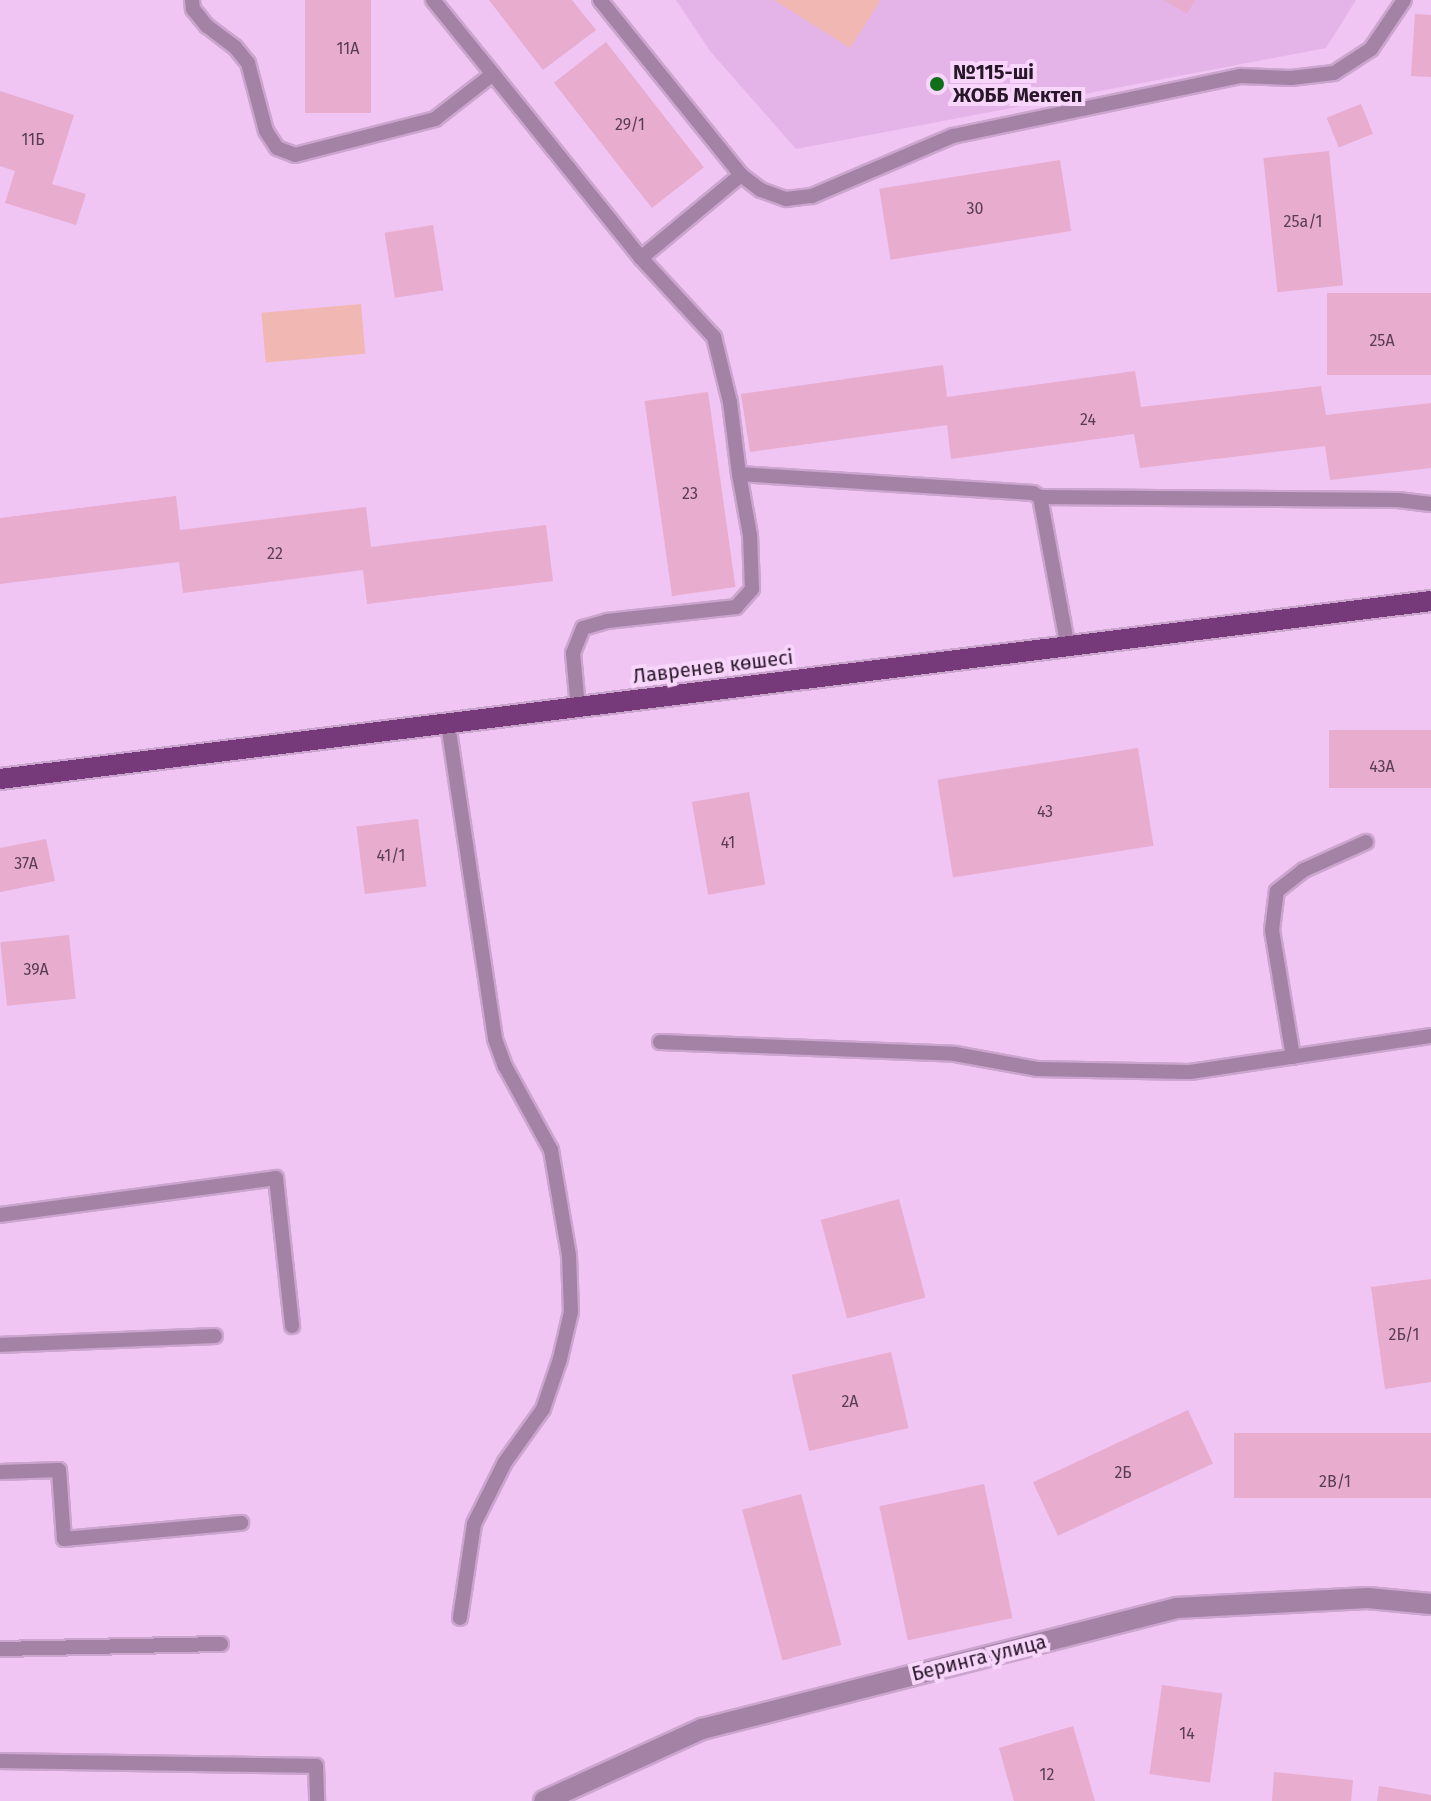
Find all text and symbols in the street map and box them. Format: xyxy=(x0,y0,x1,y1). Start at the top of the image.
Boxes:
house number: 11А xyxy=(337,39,359,59)
place label: №115-ші ЖОББ Мектеп xyxy=(953,60,1082,107)
marker: №115-ші ЖОББ Мектеп xyxy=(928,75,946,93)
house number: 29/1 xyxy=(615,115,645,135)
house number: 11Б xyxy=(22,130,44,150)
house number: 30 xyxy=(967,199,983,219)
house number: 25а/1 xyxy=(1284,212,1322,232)
house number: 25А xyxy=(1369,331,1395,351)
house number: 24 xyxy=(1080,410,1096,430)
house number: 23 xyxy=(682,484,698,504)
house number: 22 xyxy=(267,544,283,564)
street label: Лавренев көшесі xyxy=(631,645,795,689)
house number: 43А xyxy=(1369,757,1395,777)
house number: 43 xyxy=(1037,802,1053,822)
house number: 41 xyxy=(721,833,735,853)
house number: 41/1 xyxy=(377,846,405,866)
house number: 37А xyxy=(14,854,38,874)
house number: 39А xyxy=(23,960,49,980)
house number: 2Б/1 xyxy=(1389,1325,1419,1345)
house number: 2А xyxy=(841,1392,859,1412)
house number: 2Б xyxy=(1114,1463,1132,1483)
house number: 2В/1 xyxy=(1319,1472,1351,1492)
street label: Беринга улица xyxy=(909,1630,1049,1686)
house number: 14 xyxy=(1179,1724,1195,1744)
house number: 12 xyxy=(1040,1765,1054,1785)

